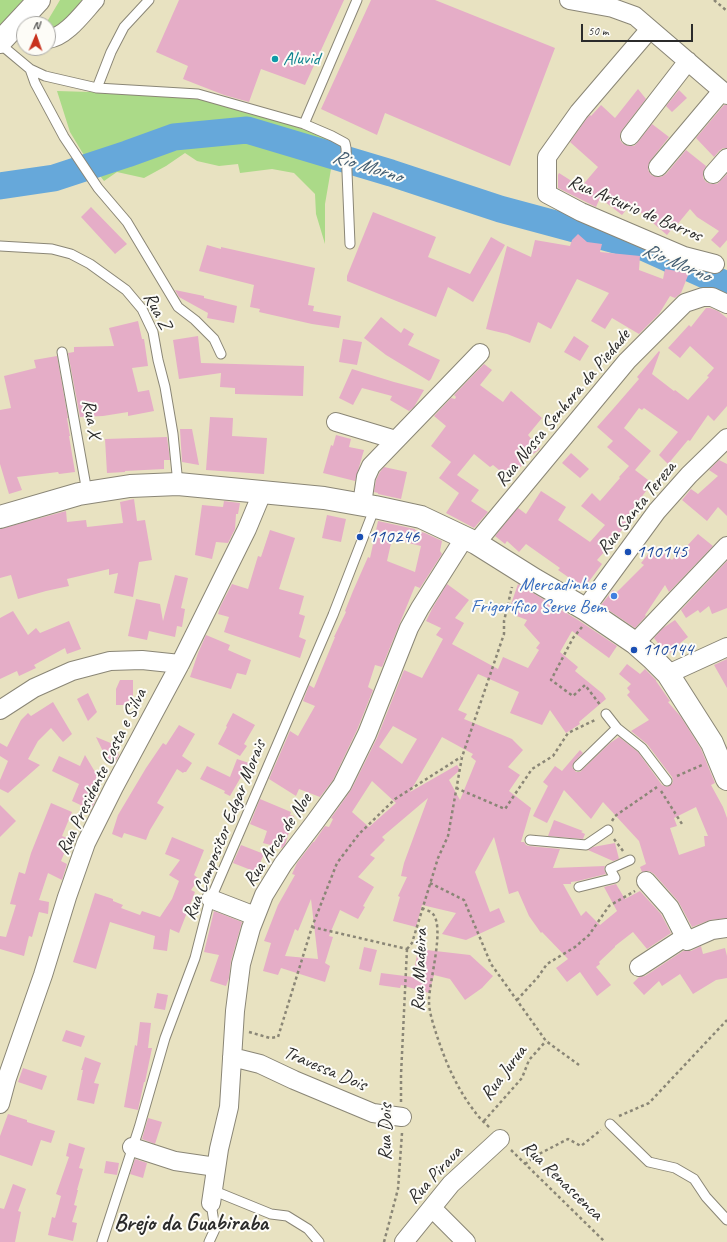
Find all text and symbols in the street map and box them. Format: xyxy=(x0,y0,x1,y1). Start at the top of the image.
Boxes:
north arrow xyxy=(16,16,56,56)
scale bar xyxy=(583,16,695,42)
text: N xyxy=(33,18,40,32)
text: 50 m xyxy=(588,23,608,39)
place label: Aluvid xyxy=(283,48,320,70)
marker: Aluvid xyxy=(270,54,280,64)
water label: Rio Morno xyxy=(329,145,405,189)
street label: Rua Arturio de Barros xyxy=(565,170,705,248)
water label: Rio Morno xyxy=(639,238,713,288)
street label: Rua Z xyxy=(138,289,176,333)
street label: Rua Nossa Senhora da Piedade xyxy=(491,325,635,491)
street label: Rua X xyxy=(76,398,106,440)
street label: Rua Santa Tereza xyxy=(593,457,681,559)
place label: 110246 xyxy=(368,526,419,548)
marker: 110246 xyxy=(355,532,365,542)
place label: 110145 xyxy=(636,541,687,563)
marker: 110145 xyxy=(623,547,633,557)
place label: Mercadinho e Frigorífico Serve Bem xyxy=(471,574,606,618)
marker: Mercadinho e Frigorífico Serve Bem xyxy=(609,591,619,601)
place label: 110144 xyxy=(642,639,693,661)
marker: 110144 xyxy=(629,645,639,655)
street label: Rua Presidente Costa e Silva xyxy=(52,685,152,859)
street label: Rua Compositor Edgar Morais xyxy=(178,737,272,923)
street label: Rua Arca de Noe xyxy=(239,789,317,891)
street label: Rua Madeira xyxy=(407,928,433,1012)
street label: Travessa Dois xyxy=(280,1041,370,1097)
street label: Rua Jurua xyxy=(476,1041,532,1105)
street label: Rua Dois xyxy=(374,1103,398,1161)
street label: Rua Renascenca xyxy=(516,1137,608,1225)
street label: Rua Piraua xyxy=(402,1141,468,1209)
district label: Brejo da Guabiraba xyxy=(114,1210,268,1238)

